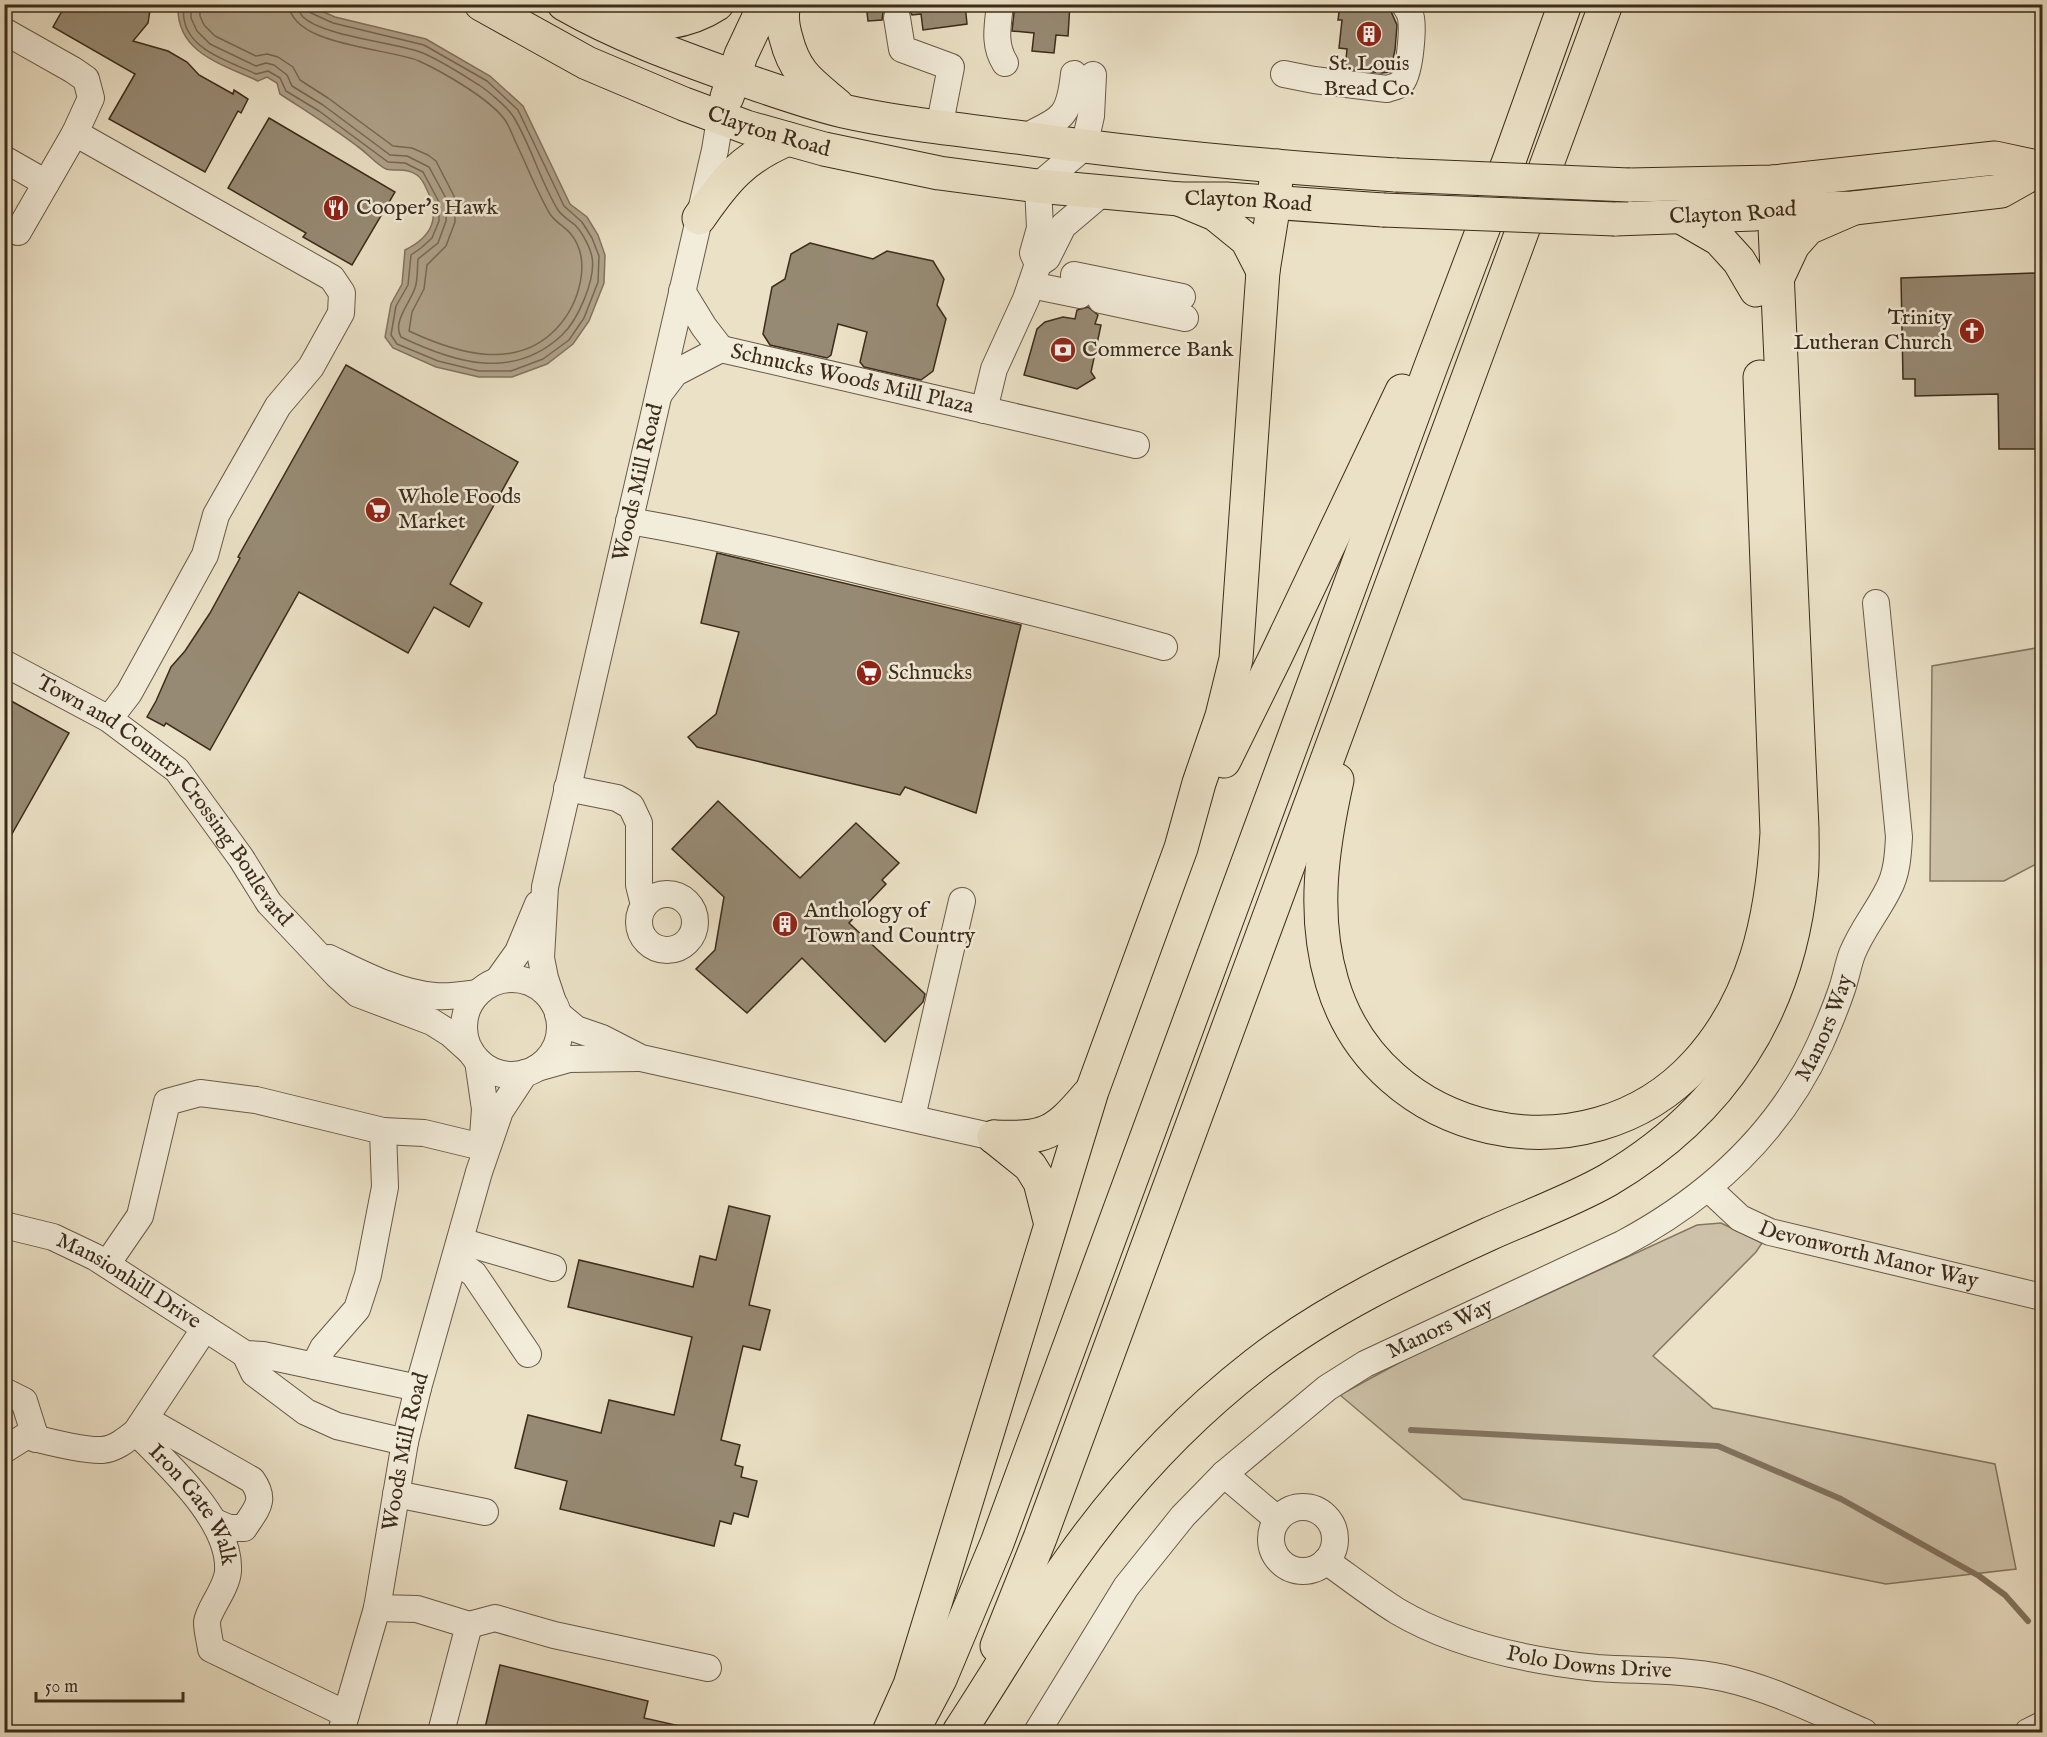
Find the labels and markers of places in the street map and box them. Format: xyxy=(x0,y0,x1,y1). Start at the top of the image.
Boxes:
building icon: St. Louis Bread Co. xyxy=(1354,19,1384,49)
place label: St. Louis Bread Co. xyxy=(1323,50,1415,103)
restaurant icon: Cooper's Hawk xyxy=(321,193,351,223)
place label: Cooper's Hawk xyxy=(356,194,498,222)
place label: Trinity Lutheran Church xyxy=(1794,304,1952,357)
church icon: Trinity Lutheran Church xyxy=(1957,316,1987,346)
bank icon: Commerce Bank xyxy=(1048,335,1078,365)
place label: Commerce Bank xyxy=(1082,336,1234,364)
place label: Whole Foods Market xyxy=(398,483,521,536)
supermarket icon: Whole Foods Market xyxy=(363,495,393,525)
supermarket icon: Schnucks xyxy=(854,658,884,688)
place label: Schnucks xyxy=(888,659,972,687)
place label: Anthology of Town and Country xyxy=(803,897,976,950)
building icon: Anthology of Town and Country xyxy=(770,909,800,939)

